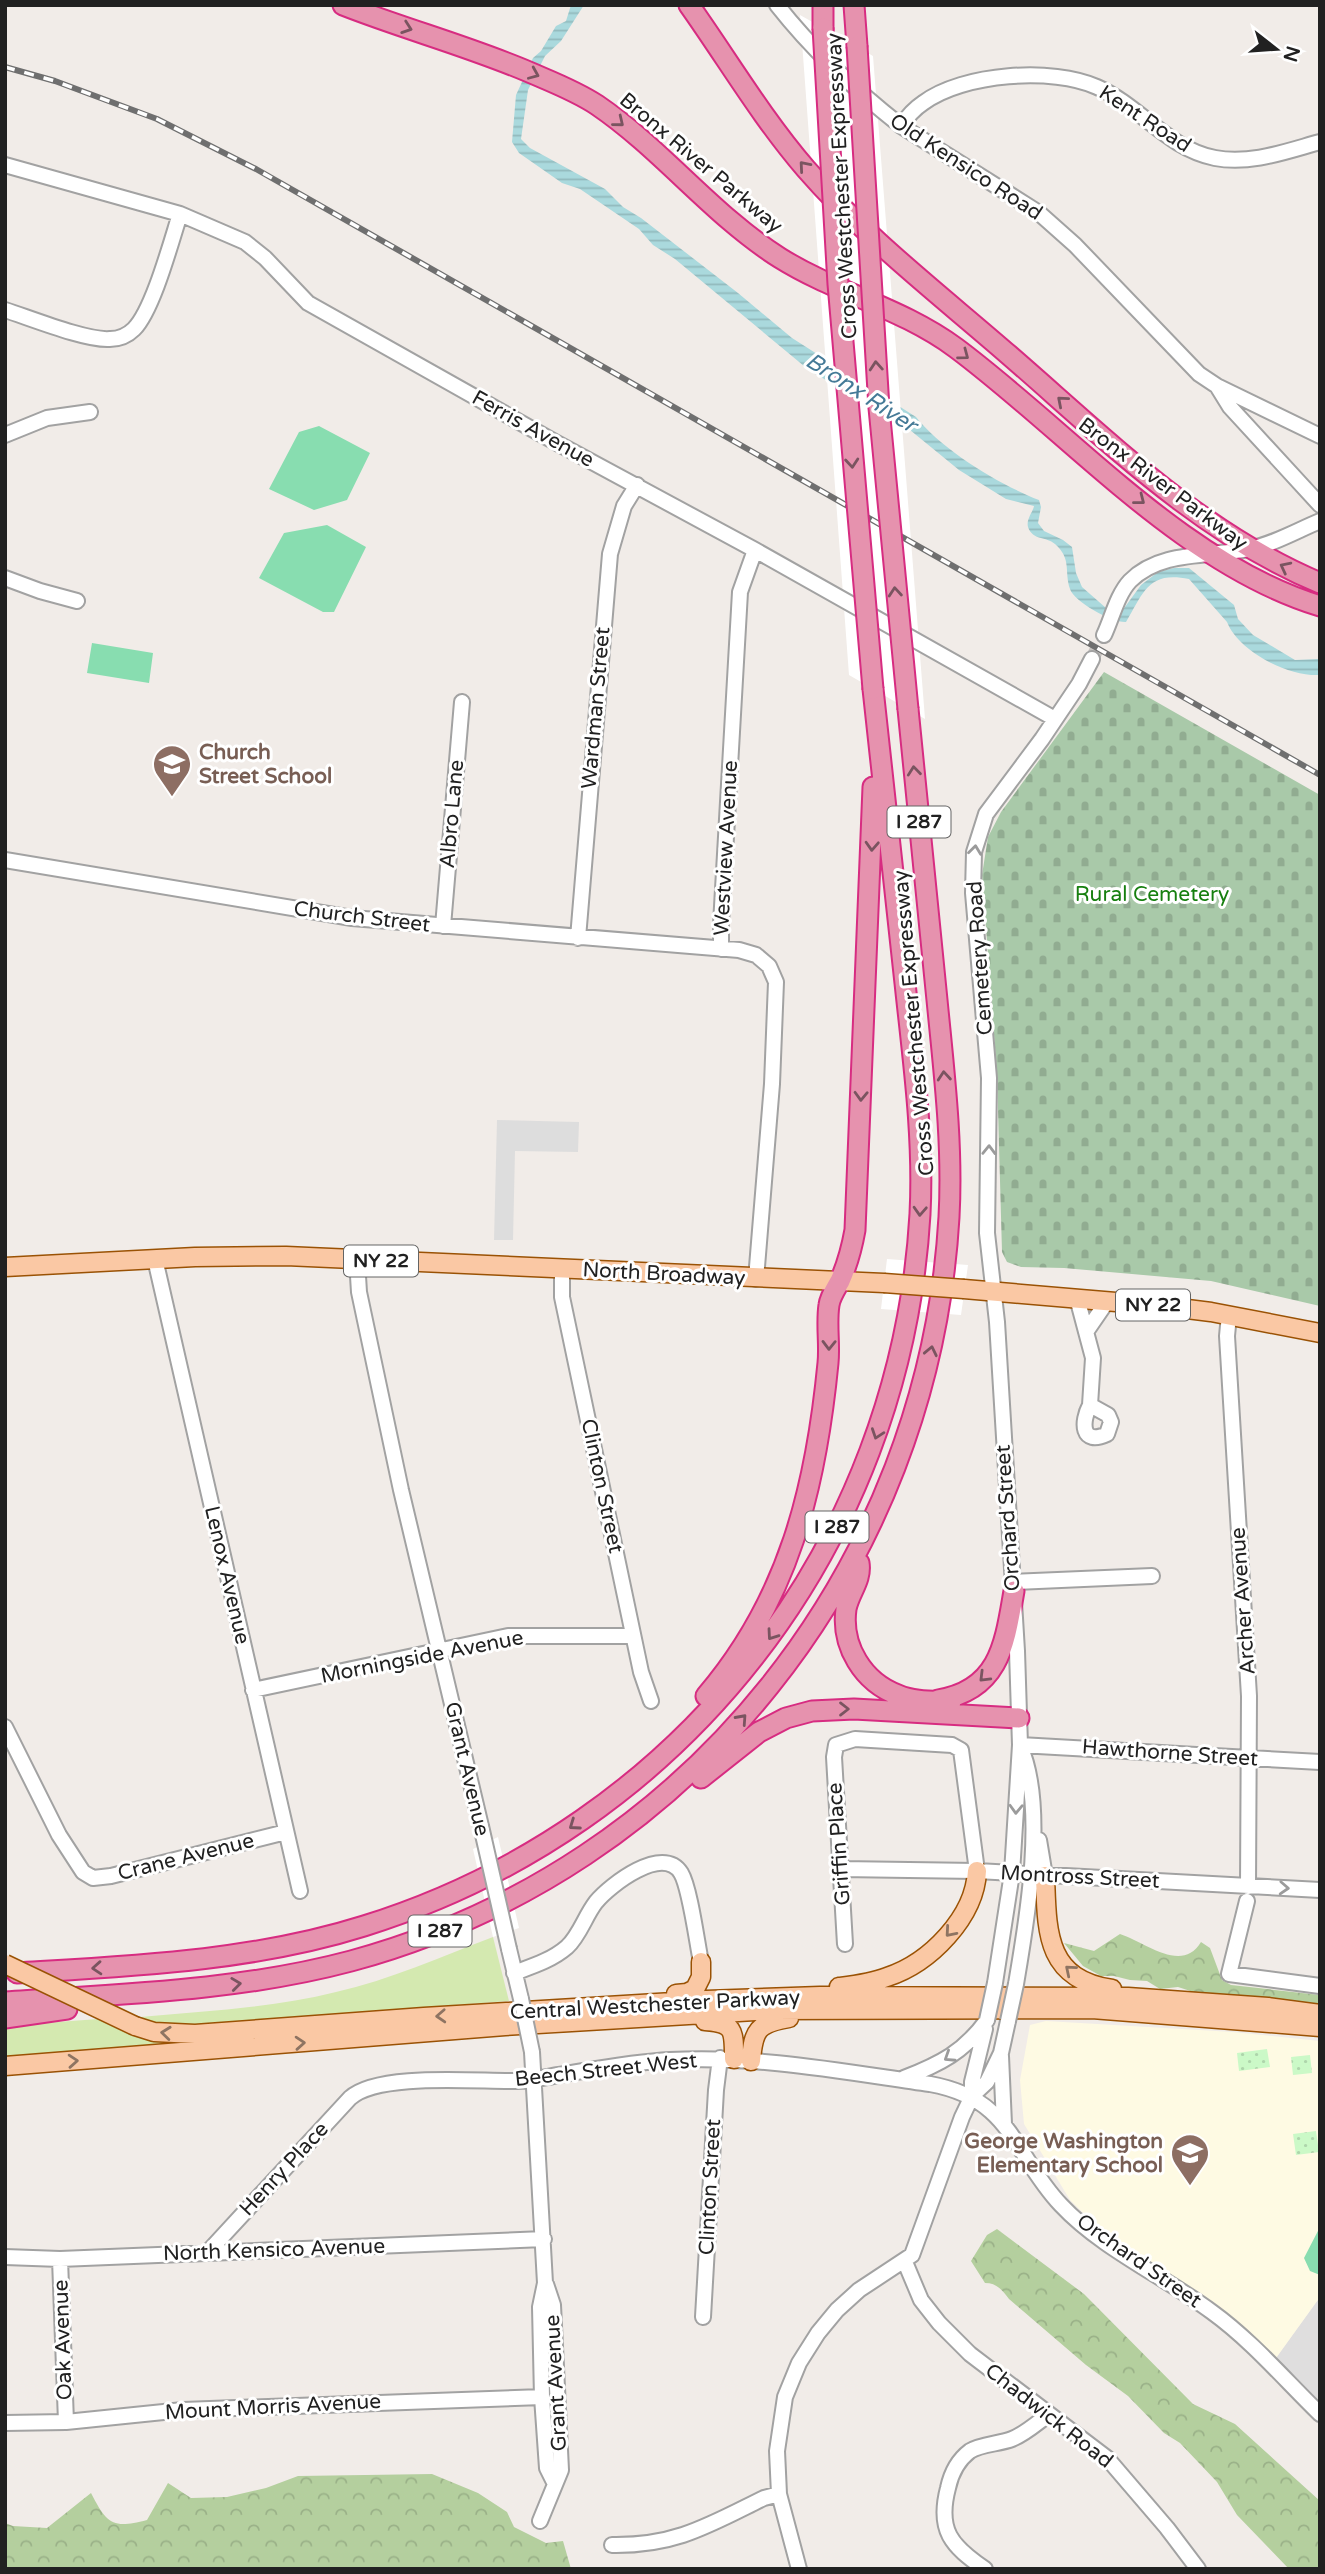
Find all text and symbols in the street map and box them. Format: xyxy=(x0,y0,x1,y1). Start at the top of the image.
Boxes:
north arrow xyxy=(1241,14,1311,84)
one-way arrow xyxy=(400,20,413,34)
street label: Cross Westchester Expressway xyxy=(821,32,863,340)
text: N xyxy=(1279,43,1304,64)
one-way arrow xyxy=(527,66,540,80)
street label: Kent Road xyxy=(1094,80,1196,158)
street label: Bronx River Parkway xyxy=(614,87,788,239)
street label: Old Kensico Road xyxy=(885,108,1047,226)
one-way arrow xyxy=(611,114,624,126)
one-way arrow xyxy=(800,161,812,174)
one-way arrow xyxy=(957,346,969,359)
water label: Bronx River xyxy=(800,347,924,441)
one-way arrow xyxy=(869,360,884,371)
street label: Ferris Avenue xyxy=(468,385,599,473)
one-way arrow xyxy=(1057,397,1070,409)
street label: Bronx River Parkway xyxy=(1073,412,1253,556)
one-way arrow xyxy=(844,458,859,469)
one-way arrow xyxy=(1132,491,1144,504)
one-way arrow xyxy=(1279,562,1292,576)
one-way arrow xyxy=(888,587,903,598)
street label: Wardman Street xyxy=(576,626,616,790)
place label: Church Street School xyxy=(199,740,332,789)
school or university icon: Church Street School xyxy=(151,743,193,798)
street label: Albro Lane xyxy=(435,759,469,869)
street label: Westview Avenue xyxy=(709,760,743,936)
one-way arrow xyxy=(906,765,921,776)
road number: I 287 xyxy=(888,806,950,838)
one-way arrow xyxy=(864,841,879,852)
one-way arrow xyxy=(967,844,982,856)
street label: Cross Westchester Expressway xyxy=(888,869,940,1177)
street label: Cemetery Road xyxy=(962,880,998,1036)
park label: Rural Cemetery xyxy=(1075,882,1229,907)
street label: Church Street xyxy=(292,896,432,938)
one-way arrow xyxy=(937,1070,952,1082)
one-way arrow xyxy=(853,1091,868,1102)
one-way arrow xyxy=(982,1144,997,1155)
one-way arrow xyxy=(912,1206,927,1217)
road number: NY 22 xyxy=(344,1246,418,1276)
street label: North Broadway xyxy=(582,1257,746,1291)
road number: NY 22 xyxy=(1116,1289,1190,1320)
one-way arrow xyxy=(821,1340,836,1351)
one-way arrow xyxy=(923,1345,937,1357)
street label: Clinton Street xyxy=(576,1417,628,1555)
one-way arrow xyxy=(871,1427,885,1439)
street label: Orchard Street xyxy=(990,1444,1026,1592)
street label: Lenox Avenue xyxy=(199,1503,255,1647)
road number: I 287 xyxy=(806,1512,868,1542)
street label: Archer Avenue xyxy=(1225,1526,1261,1676)
street label: Morningside Avenue xyxy=(319,1625,526,1689)
one-way arrow xyxy=(768,1627,780,1640)
one-way arrow xyxy=(979,1668,992,1681)
street label: Grant Avenue xyxy=(439,1699,495,1839)
one-way arrow xyxy=(839,1701,849,1717)
one-way arrow xyxy=(734,1714,747,1727)
street label: Hawthorne Street xyxy=(1081,1734,1259,1772)
street label: Griffin Place xyxy=(822,1782,856,1906)
one-way arrow xyxy=(1008,1804,1023,1815)
one-way arrow xyxy=(569,1817,582,1829)
street label: Crane Avenue xyxy=(115,1828,257,1886)
street label: Montross Street xyxy=(1000,1860,1160,1894)
one-way arrow xyxy=(1279,1881,1290,1896)
road number: I 287 xyxy=(408,1915,472,1946)
one-way arrow xyxy=(946,1923,958,1936)
one-way arrow xyxy=(92,1960,103,1975)
one-way arrow xyxy=(1066,1966,1079,1978)
one-way arrow xyxy=(230,1976,242,1991)
street label: Central Westchester Parkway xyxy=(509,1985,801,2025)
one-way arrow xyxy=(436,2009,447,2024)
one-way arrow xyxy=(160,2026,171,2041)
one-way arrow xyxy=(295,2036,306,2051)
street label: Beech Street West xyxy=(514,2048,698,2092)
one-way arrow xyxy=(944,2049,957,2061)
one-way arrow xyxy=(68,2054,79,2069)
street label: Henry Place xyxy=(234,2117,334,2221)
street label: Clinton Street xyxy=(694,2118,726,2256)
place label: George Washington Elementary School xyxy=(964,2129,1163,2178)
school or university icon: George Washington Elementary School xyxy=(1169,2132,1211,2187)
street label: Orchard Street xyxy=(1072,2209,1206,2313)
street label: North Kensico Avenue xyxy=(163,2234,386,2266)
street label: Oak Avenue xyxy=(48,2279,78,2401)
street label: Grant Avenue xyxy=(540,2314,572,2452)
street label: Chadwick Road xyxy=(980,2358,1118,2474)
street label: Mount Morris Avenue xyxy=(164,2389,382,2425)

